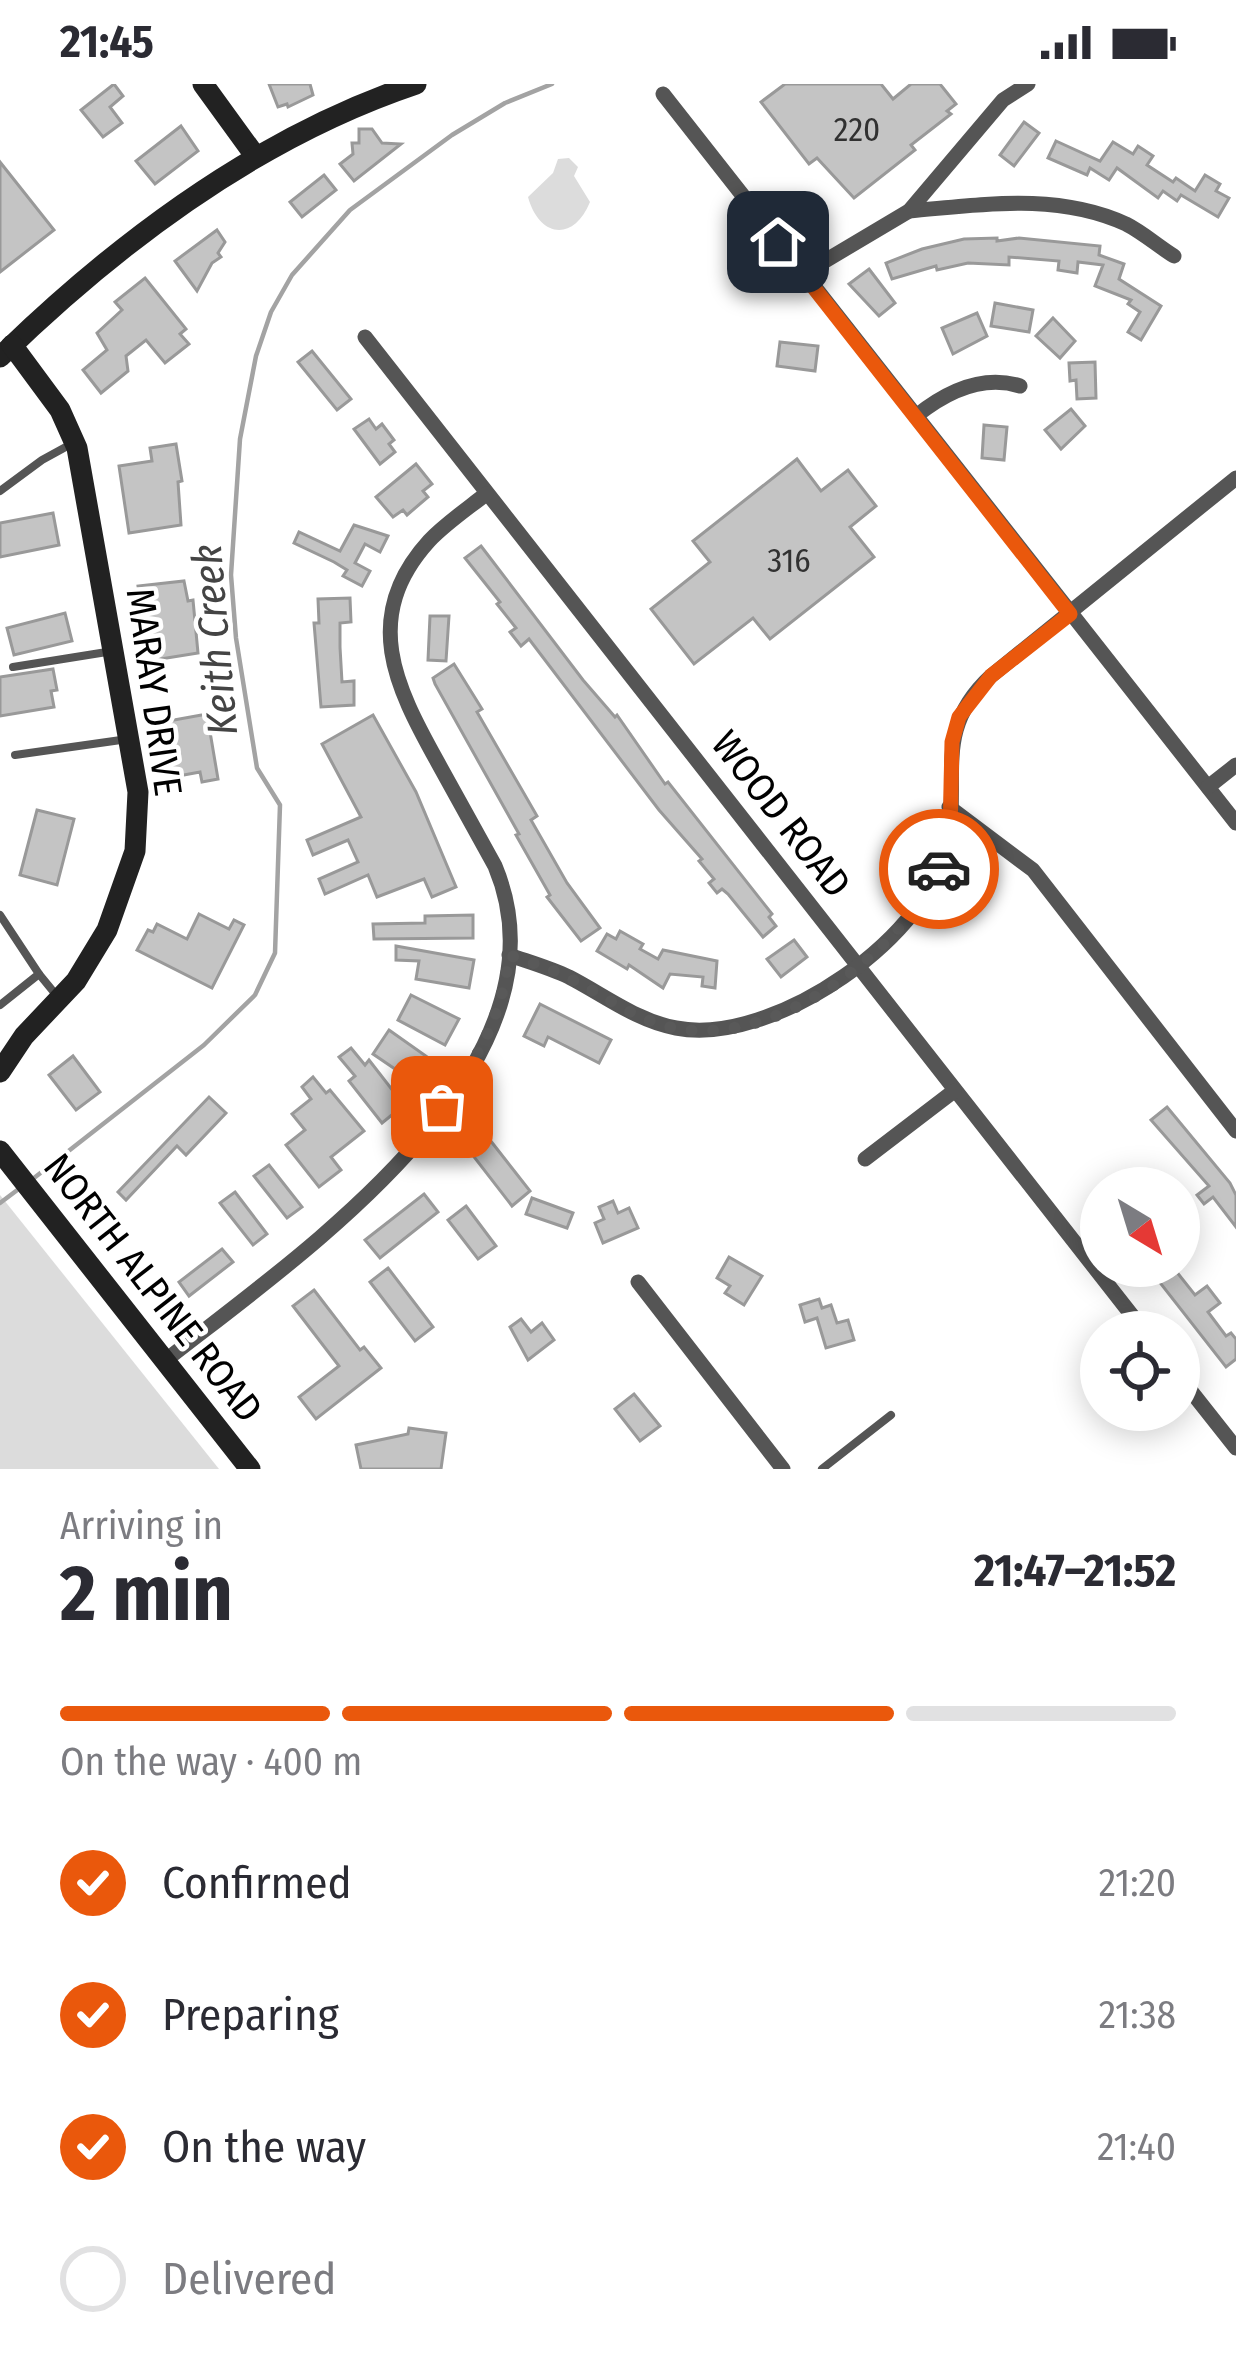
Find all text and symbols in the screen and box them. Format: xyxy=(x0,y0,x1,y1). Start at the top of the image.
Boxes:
text: 21:45 xyxy=(60,15,154,69)
house number: 220 xyxy=(834,110,880,150)
pin xyxy=(727,191,829,293)
icon: home xyxy=(745,209,811,275)
house number: 316 xyxy=(767,541,811,581)
water label: Keith Creek xyxy=(182,542,248,738)
street label: MARAY DRIVE xyxy=(117,585,191,799)
street label: WOOD ROAD xyxy=(702,722,860,906)
courier xyxy=(879,809,999,929)
icon: car xyxy=(906,836,972,902)
pin xyxy=(391,1056,493,1158)
icon: bag xyxy=(409,1074,475,1140)
street label: NORTH ALPINE ROAD xyxy=(34,1145,272,1431)
north arrow xyxy=(1080,1167,1200,1287)
map controls xyxy=(1080,1167,1200,1431)
button: locate xyxy=(1080,1311,1200,1431)
text: Arriving in xyxy=(60,1503,223,1549)
text: 21:47–21:52 xyxy=(974,1544,1176,1598)
text: 2 min xyxy=(60,1547,233,1641)
text: On the way · 400 m xyxy=(60,1739,362,1785)
icon: check xyxy=(60,1850,126,1916)
text: Confirmed xyxy=(162,1856,352,1910)
text: 21:20 xyxy=(1099,1860,1176,1906)
icon: check xyxy=(60,1982,126,2048)
text: Preparing xyxy=(162,1988,339,2042)
text: 21:38 xyxy=(1099,1992,1176,2038)
icon: check xyxy=(60,2114,126,2180)
text: On the way xyxy=(162,2120,366,2174)
text: 21:40 xyxy=(1097,2124,1176,2170)
text: Delivered xyxy=(162,2252,336,2306)

